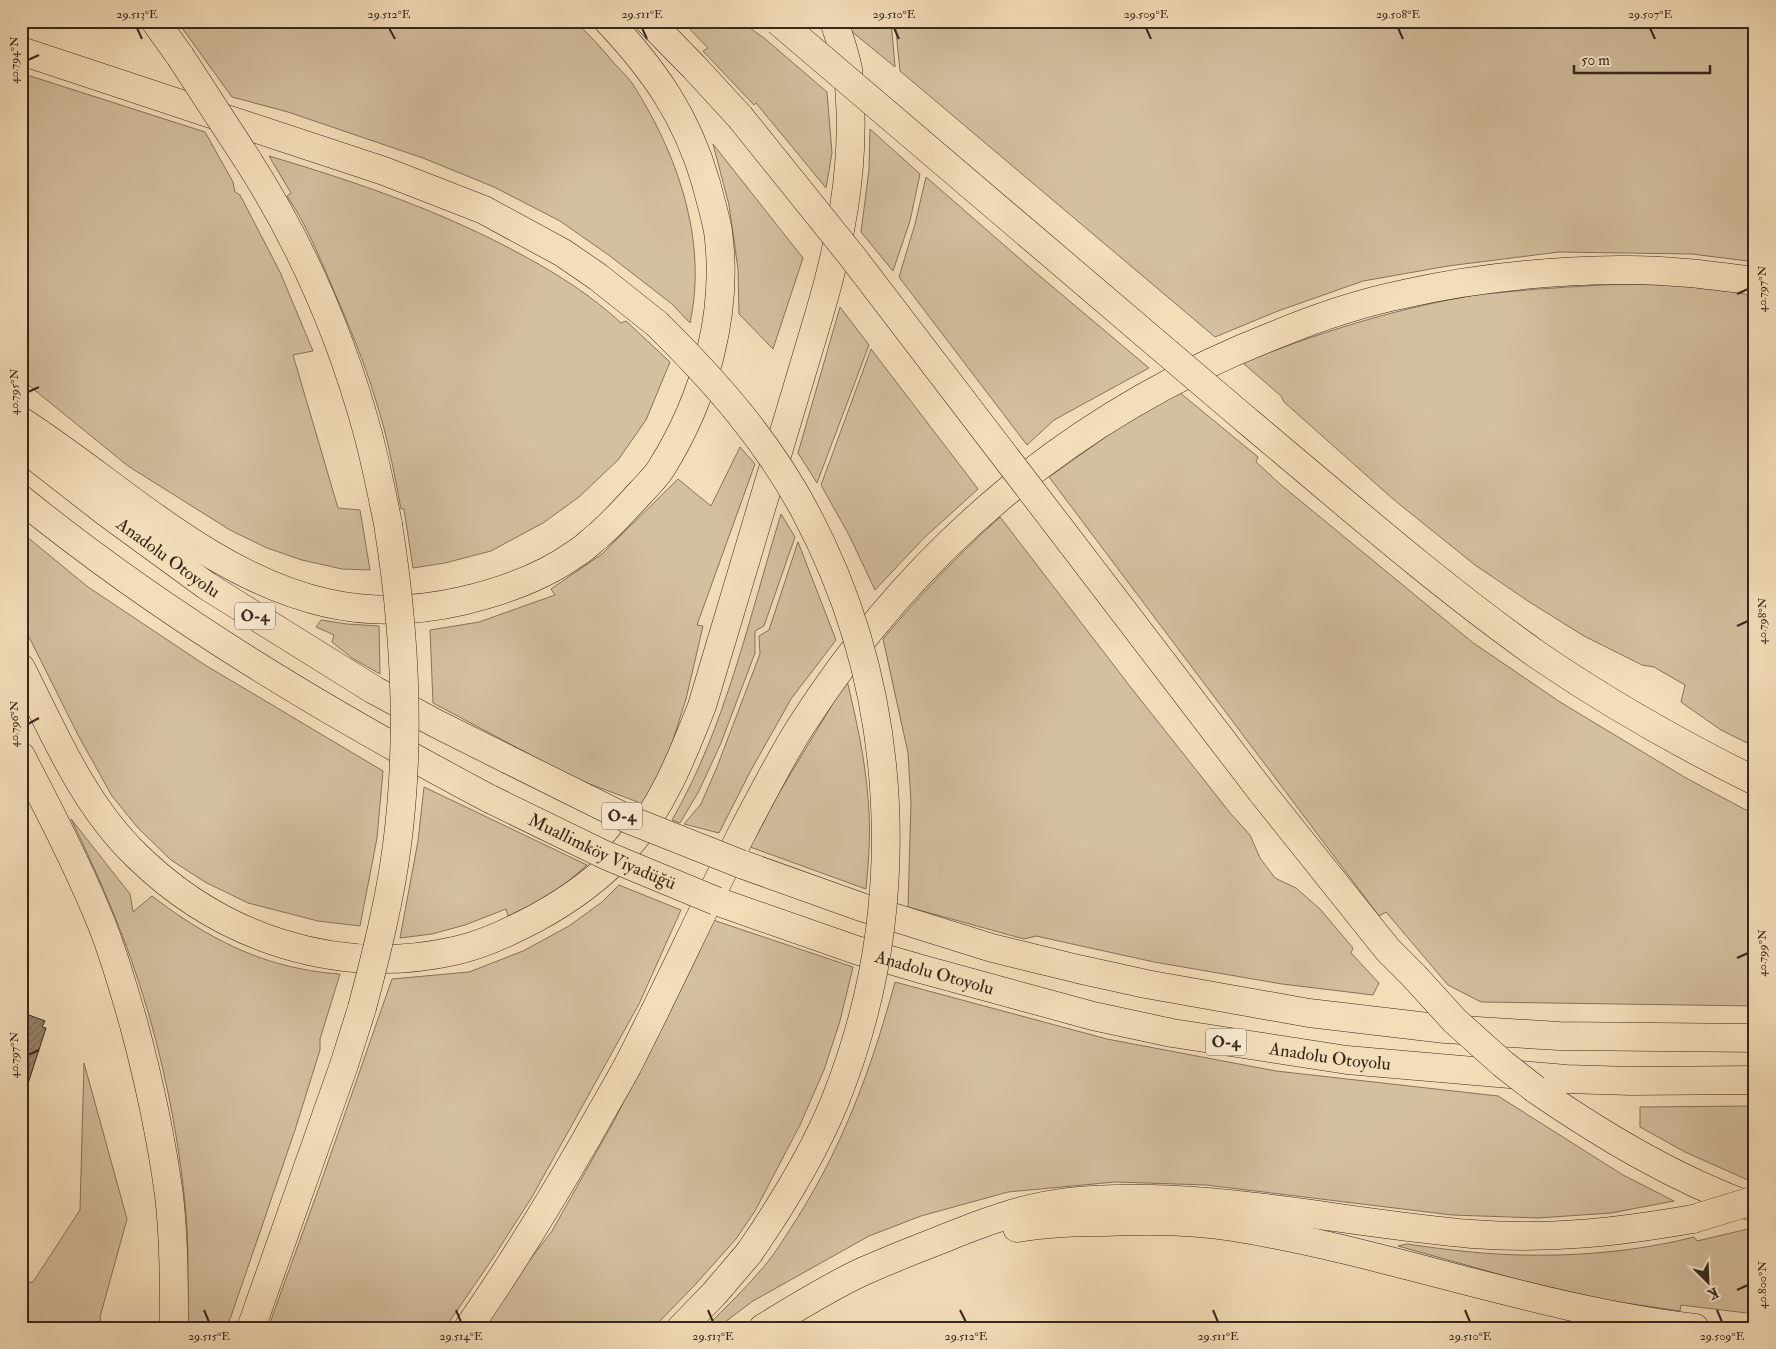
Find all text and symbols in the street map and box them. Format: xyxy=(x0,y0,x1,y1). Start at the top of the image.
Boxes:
text: 29.513°E xyxy=(116,7,158,22)
text: 29.512°E xyxy=(368,7,411,22)
text: 29.511°E xyxy=(621,7,663,22)
text: 29.510°E xyxy=(873,7,916,22)
text: 29.509°E xyxy=(1124,7,1169,22)
text: 29.508°E xyxy=(1376,7,1420,22)
text: 29.507°E xyxy=(1628,7,1672,22)
text: 40.794°N xyxy=(7,36,22,84)
scale bar xyxy=(1574,42,1710,74)
text: 50 m xyxy=(1581,51,1610,70)
text: 40.797°N xyxy=(1755,265,1770,312)
text: 40.795°N xyxy=(7,369,22,415)
street label: Anadolu Otoyolu xyxy=(111,512,224,603)
text: 40.798°N xyxy=(1755,597,1770,644)
road number: O-4 xyxy=(235,602,275,630)
text: 40.796°N xyxy=(7,700,22,748)
road number: O-4 xyxy=(602,802,642,829)
street label: Muallimköy Viyadüğü xyxy=(525,808,679,895)
text: 40.799°N xyxy=(1755,929,1770,977)
street label: Anadolu Otoyolu xyxy=(871,944,997,1000)
road number: O-4 xyxy=(1206,1028,1246,1056)
text: 40.797°N xyxy=(7,1031,22,1078)
street label: Anadolu Otoyolu xyxy=(1267,1037,1392,1075)
north arrow xyxy=(1684,1256,1734,1306)
text: 40.800°N xyxy=(1755,1261,1770,1309)
text: K xyxy=(1704,1284,1721,1304)
text: 29.515°E xyxy=(188,1329,230,1344)
text: 29.514°E xyxy=(439,1329,483,1344)
text: 29.513°E xyxy=(692,1329,734,1344)
text: 29.512°E xyxy=(945,1329,988,1344)
text: 29.511°E xyxy=(1197,1329,1239,1344)
text: 29.510°E xyxy=(1449,1329,1492,1344)
text: 29.509°E xyxy=(1700,1329,1745,1344)

